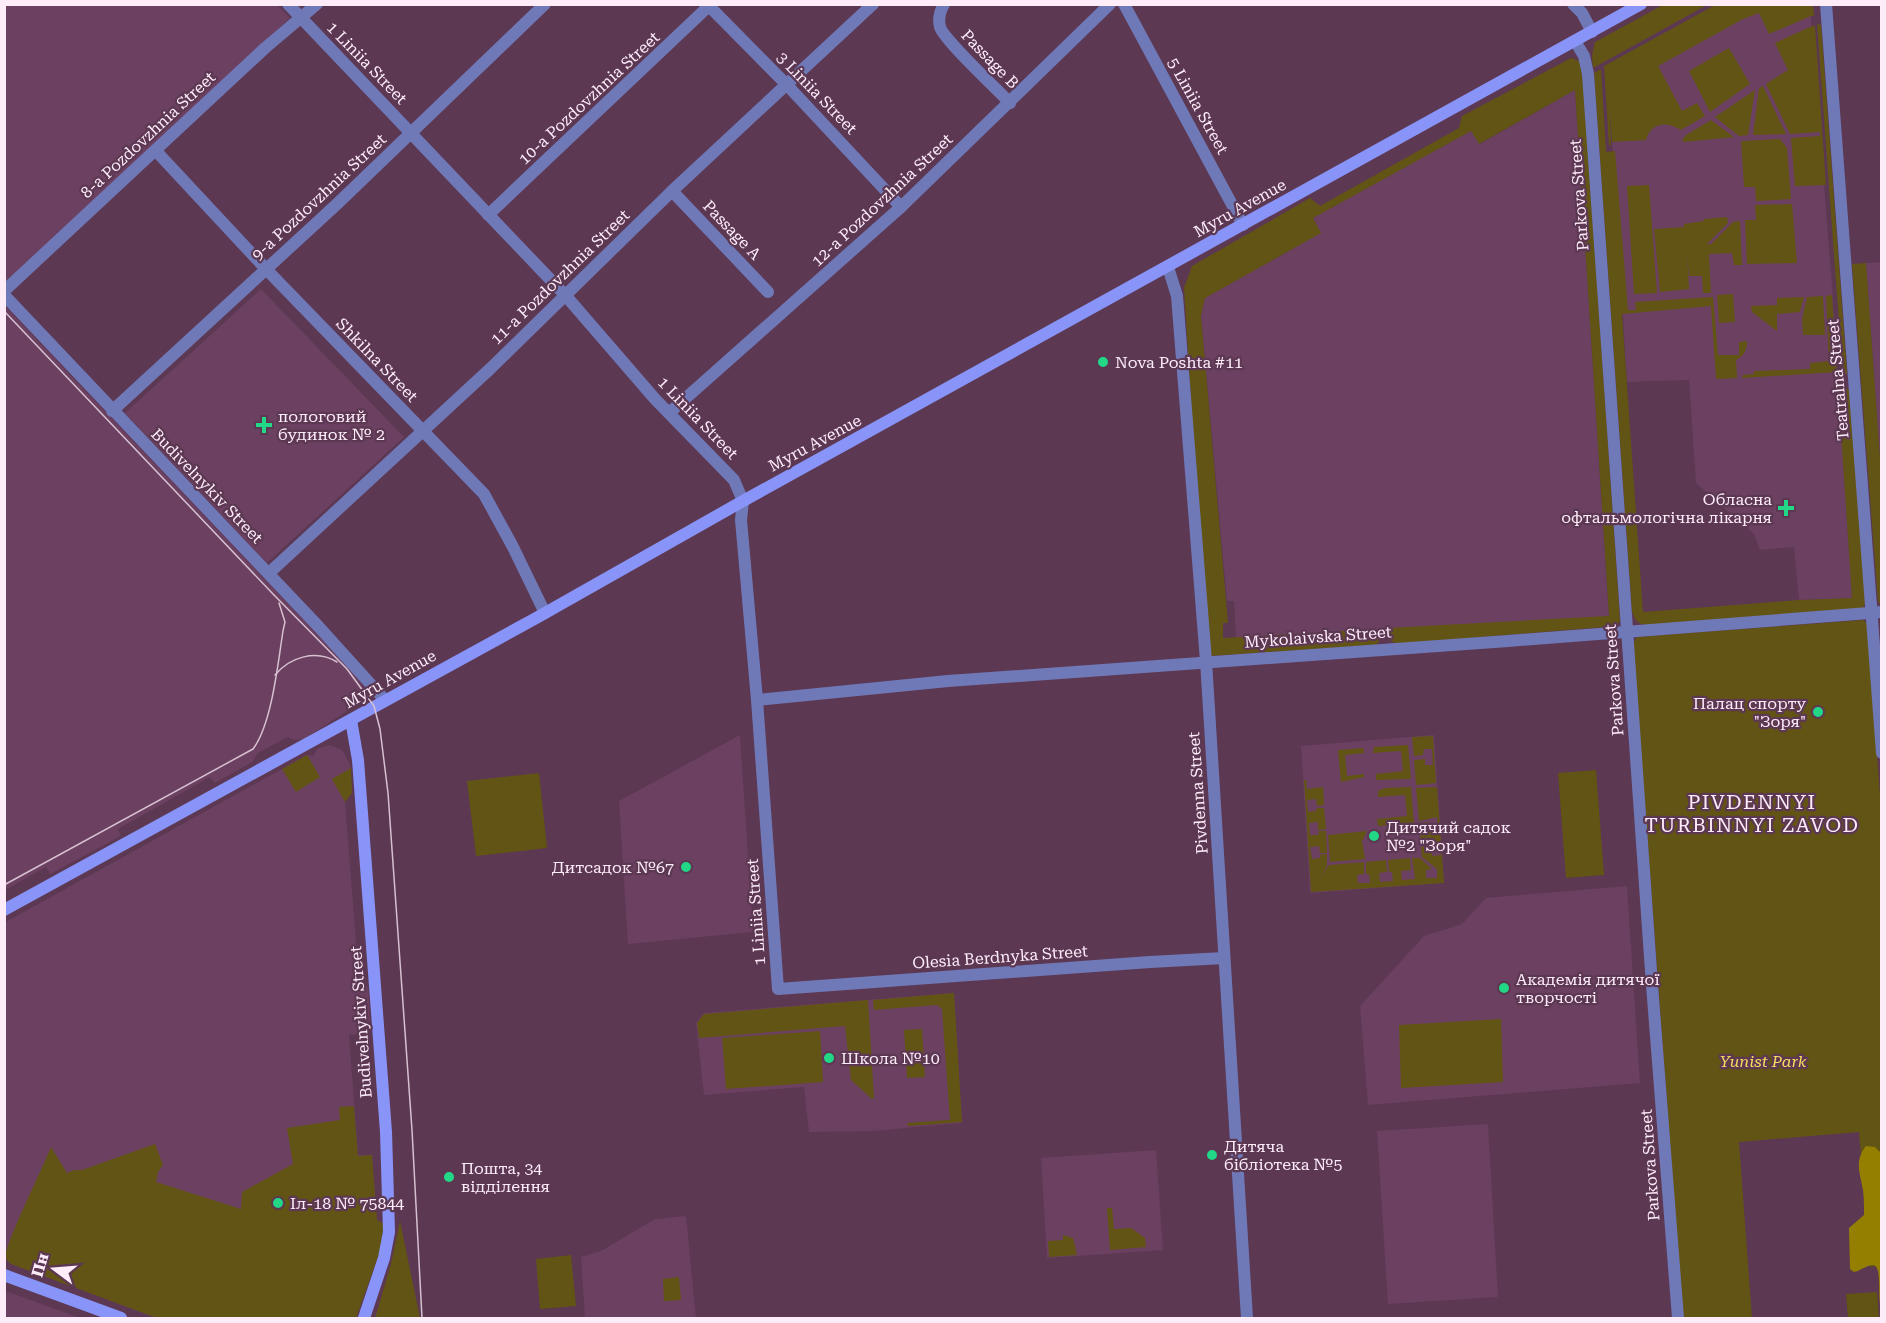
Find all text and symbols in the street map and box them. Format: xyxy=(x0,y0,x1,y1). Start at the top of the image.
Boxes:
street label: 1 Liniia Street xyxy=(323,18,411,108)
street label: Passage B xyxy=(957,26,1023,92)
street label: 10-a Pozdovzhnia Street xyxy=(515,28,663,168)
street label: 3 Liniia Street xyxy=(773,48,861,138)
street label: 5 Liniia Street xyxy=(1164,55,1232,157)
street label: 8-a Pozdovzhnia Street xyxy=(77,68,219,202)
street label: 9-a Pozdovzhnia Street xyxy=(248,130,390,264)
street label: 12-a Pozdovzhnia Street xyxy=(808,130,956,270)
street label: Parkova Street xyxy=(1566,139,1592,251)
street label: Myru Avenue xyxy=(1191,175,1290,241)
street label: Passage A xyxy=(699,196,765,264)
street label: 11-a Pozdovzhnia Street xyxy=(487,206,633,348)
street label: Shkilna Street xyxy=(332,314,422,406)
street label: Teatralna Street xyxy=(1823,318,1853,442)
place label: Nova Poshta #11 xyxy=(1115,353,1243,372)
marker: Nova Poshta #11 xyxy=(1096,355,1110,369)
street label: 1 Liniia Street xyxy=(654,373,742,463)
place label: пологовий будинок № 2 xyxy=(278,407,385,444)
street label: Myru Avenue xyxy=(765,410,865,475)
marker: пологовий будинок № 2 xyxy=(255,416,273,434)
street label: Budivelnykiv Street xyxy=(147,425,267,547)
place label: Обласна офтальмологічна лікарня xyxy=(1561,490,1772,527)
marker: Обласна офтальмологічна лікарня xyxy=(1777,499,1795,517)
street label: Mykolaivska Street xyxy=(1244,622,1392,652)
street label: Parkova Street xyxy=(1601,624,1627,736)
street label: Myru Avenue xyxy=(341,646,440,712)
place label: Палац спорту "Зоря" xyxy=(1693,694,1807,731)
marker: Палац спорту "Зоря" xyxy=(1811,705,1825,719)
street label: Pivdenna Street xyxy=(1184,731,1212,855)
district label: PIVDENNYI TURBINNYI ZAVOD xyxy=(1644,790,1860,837)
place label: Дитячий садок №2 "Зоря" xyxy=(1386,818,1511,855)
marker: Дитячий садок №2 "Зоря" xyxy=(1367,829,1381,843)
place label: Дитсадок №67 xyxy=(552,858,674,877)
street label: 1 Liniia Street xyxy=(743,858,769,966)
marker: Дитсадок №67 xyxy=(679,860,693,874)
street label: Olesia Berdnyka Street xyxy=(912,941,1088,973)
street label: Budivelnykiv Street xyxy=(346,945,376,1099)
place label: Академія дитячої творчості xyxy=(1516,970,1660,1007)
marker: Академія дитячої творчості xyxy=(1497,981,1511,995)
place label: Школа №10 xyxy=(841,1049,940,1068)
marker: Школа №10 xyxy=(822,1051,836,1065)
park label: Yunist Park xyxy=(1720,1052,1807,1071)
street label: Parkova Street xyxy=(1637,1109,1663,1221)
place label: Дитяча бібліотека №5 xyxy=(1224,1137,1343,1174)
marker: Дитяча бібліотека №5 xyxy=(1205,1148,1219,1162)
place label: Пошта, 34 відділення xyxy=(461,1159,550,1196)
marker: Пошта, 34 відділення xyxy=(442,1170,456,1184)
place label: Іл-18 № 75844 xyxy=(290,1194,404,1213)
marker: Іл-18 № 75844 xyxy=(271,1196,285,1210)
north arrow xyxy=(24,1239,84,1299)
text: Пн xyxy=(28,1251,53,1279)

